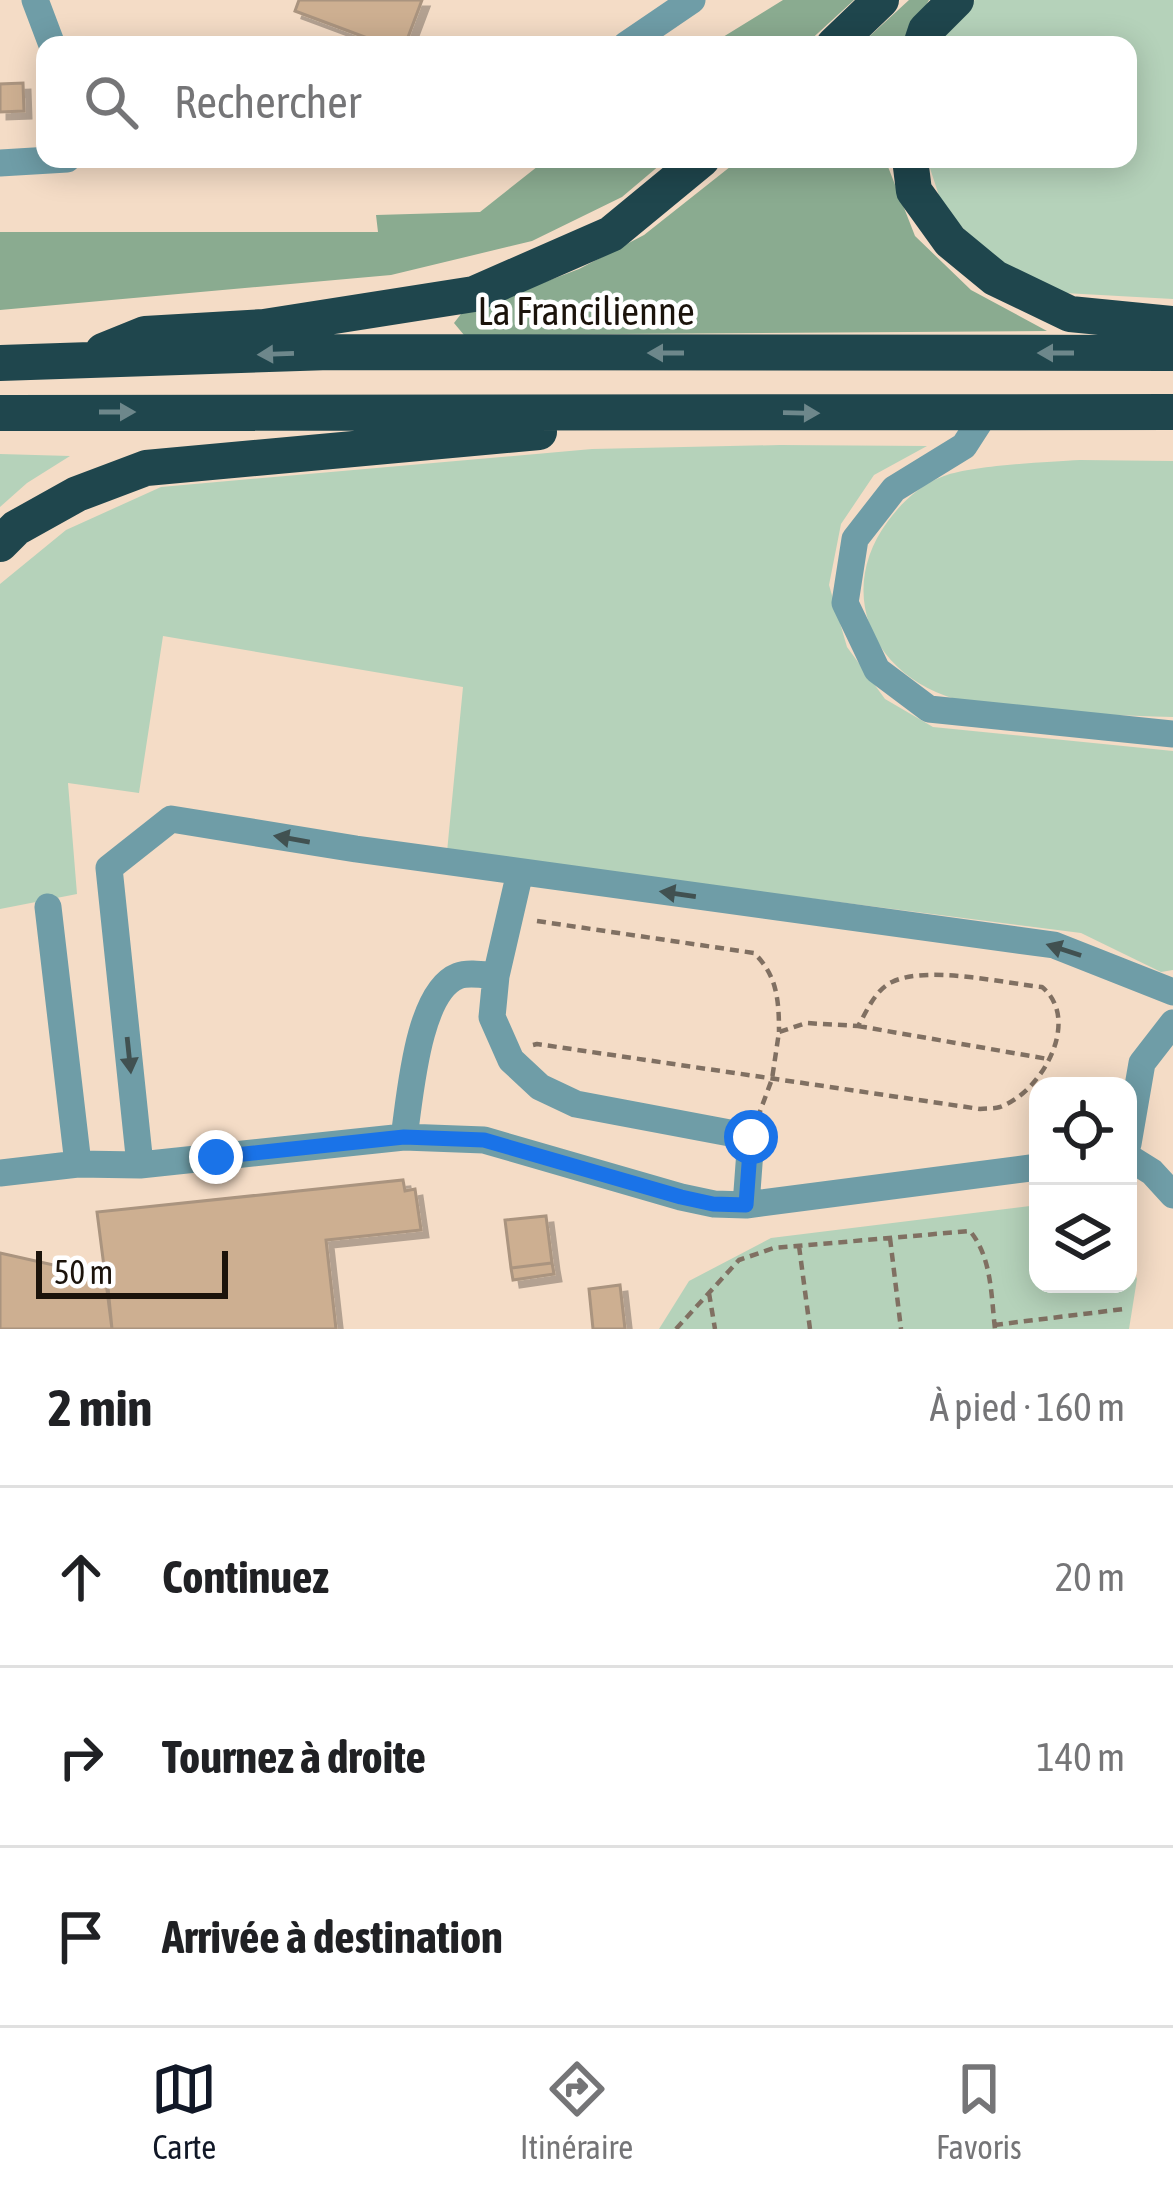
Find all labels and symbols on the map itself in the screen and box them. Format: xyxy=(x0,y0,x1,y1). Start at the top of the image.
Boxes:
street label: La Francilienne xyxy=(477,289,695,333)
one-way arrow xyxy=(646,343,684,363)
one-way arrow xyxy=(1036,343,1074,363)
one-way arrow xyxy=(256,345,294,364)
one-way arrow xyxy=(99,402,137,422)
one-way arrow xyxy=(783,403,821,423)
one-way arrow xyxy=(273,830,311,848)
one-way arrow xyxy=(659,884,697,903)
one-way arrow xyxy=(1045,940,1082,959)
one-way arrow xyxy=(120,1036,139,1074)
route start xyxy=(724,1110,778,1164)
route end xyxy=(189,1130,243,1184)
scale bar xyxy=(36,1245,228,1298)

